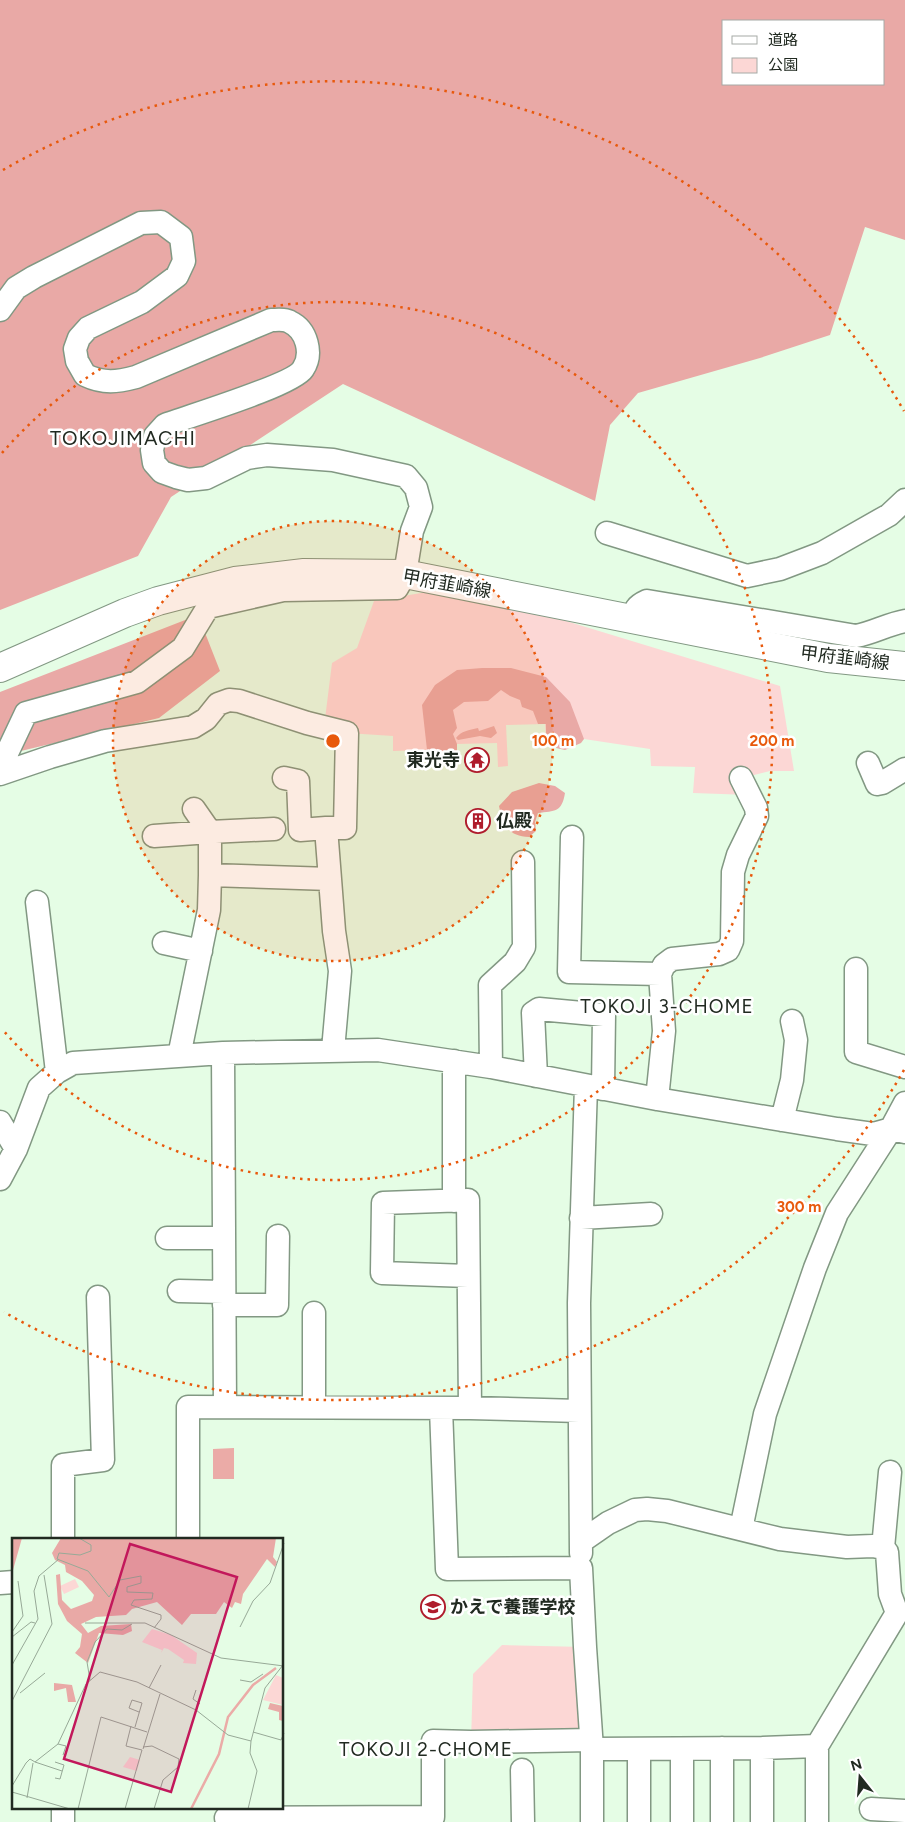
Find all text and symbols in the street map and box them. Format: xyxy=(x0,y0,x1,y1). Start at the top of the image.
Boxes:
legend xyxy=(722,20,885,85)
text: 道路 xyxy=(768,31,798,49)
text: 公園 xyxy=(768,56,798,74)
district label: TOKOJIMACHI xyxy=(50,426,196,450)
street label: 甲府韮崎線 xyxy=(401,565,493,603)
street label: 甲府韮崎線 xyxy=(799,642,891,674)
centre of rings xyxy=(324,732,342,750)
text: 100 m xyxy=(532,732,574,750)
text: 200 m xyxy=(750,732,794,750)
temple icon: 東光寺 xyxy=(464,747,490,773)
place label: 東光寺 xyxy=(406,749,460,771)
building icon: 仏殿 xyxy=(465,808,491,834)
place label: 仏殿 xyxy=(496,810,532,832)
district label: TOKOJI 3-CHOME xyxy=(580,995,754,1018)
text: 300 m xyxy=(777,1198,821,1216)
inset map xyxy=(12,1538,284,1810)
school or university icon: かえで養護学校 xyxy=(420,1594,446,1620)
place label: かえで養護学校 xyxy=(450,1596,575,1618)
district label: TOKOJI 2-CHOME xyxy=(339,1738,513,1761)
north arrow xyxy=(835,1752,885,1802)
text: N xyxy=(849,1755,864,1775)

